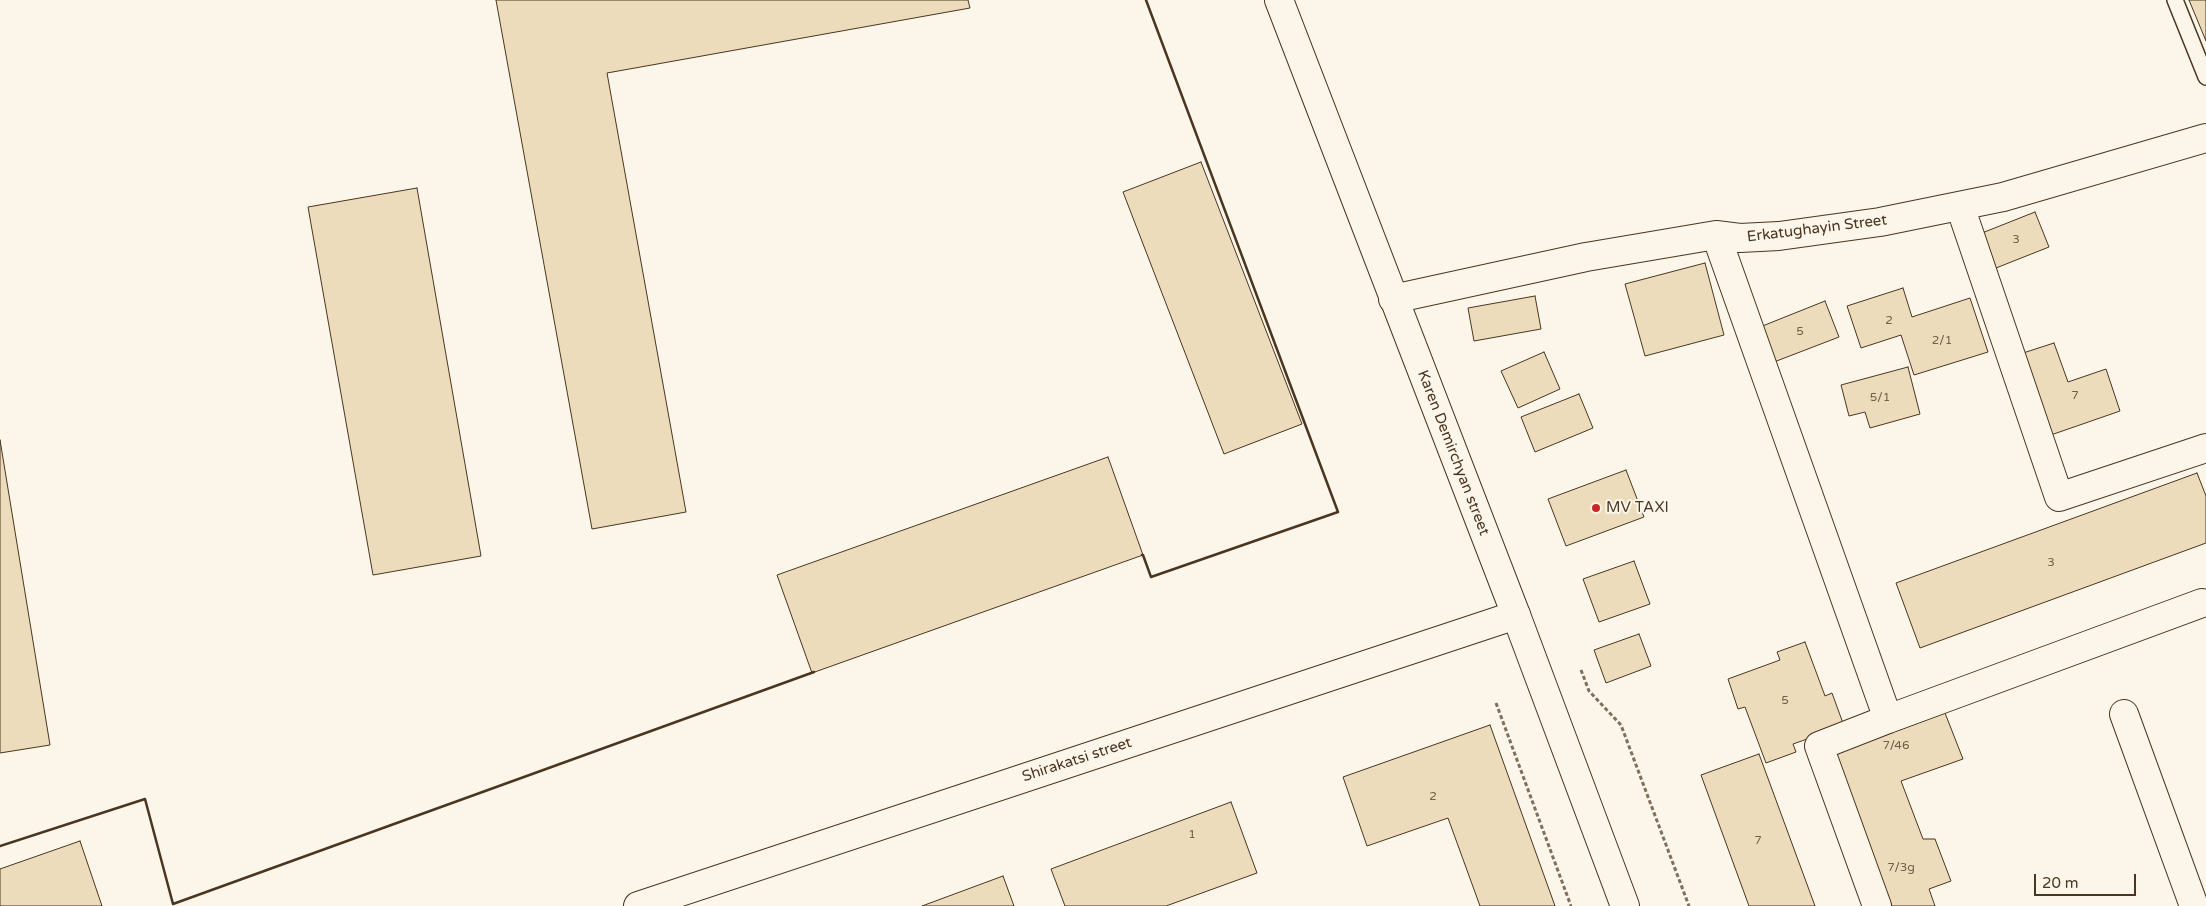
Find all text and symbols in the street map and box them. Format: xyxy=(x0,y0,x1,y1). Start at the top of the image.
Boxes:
street label: Erkatughayin Street xyxy=(1746,211,1888,247)
house number: 3 xyxy=(2012,233,2020,247)
house number: 2 xyxy=(1885,314,1893,328)
house number: 5 xyxy=(1796,325,1804,339)
house number: 2/1 xyxy=(1932,334,1952,348)
street label: Karen Demirchyan street xyxy=(1413,368,1493,538)
house number: 7 xyxy=(2071,389,2079,403)
house number: 5/1 xyxy=(1870,391,1890,405)
place label: MV TAXI xyxy=(1606,499,1669,517)
marker: MV TAXI xyxy=(1590,502,1602,514)
house number: 3 xyxy=(2047,556,2055,570)
house number: 5 xyxy=(1781,694,1789,708)
street label: Shirakatsi street xyxy=(1020,734,1134,786)
house number: 7/46 xyxy=(1883,739,1909,753)
house number: 2 xyxy=(1429,790,1437,804)
house number: 1 xyxy=(1188,828,1196,842)
house number: 7 xyxy=(1754,834,1762,848)
house number: 7/3g xyxy=(1887,861,1915,875)
scale bar xyxy=(2036,864,2138,896)
text: 20 m xyxy=(2042,874,2079,892)

